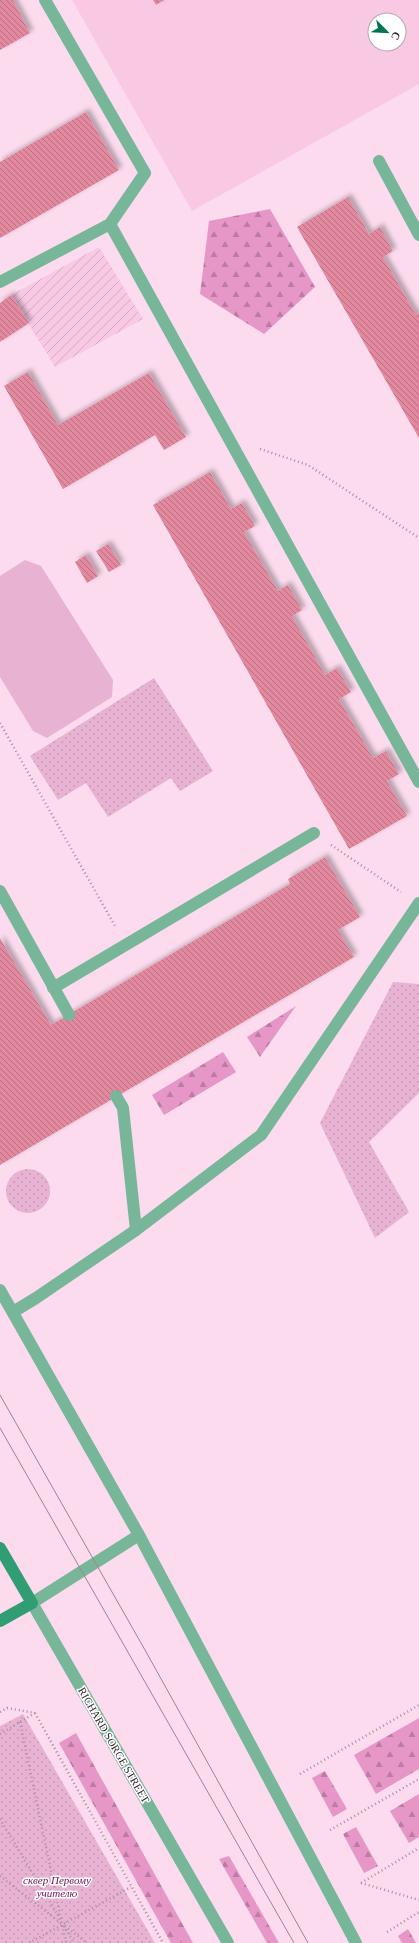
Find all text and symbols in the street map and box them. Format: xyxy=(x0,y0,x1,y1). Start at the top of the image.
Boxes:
north arrow xyxy=(367,12,407,52)
text: С xyxy=(389,30,403,42)
street label: RICHARD SORGE STREET xyxy=(76,1685,152,1805)
park label: сквер Первому учителю xyxy=(23,1874,91,1899)

